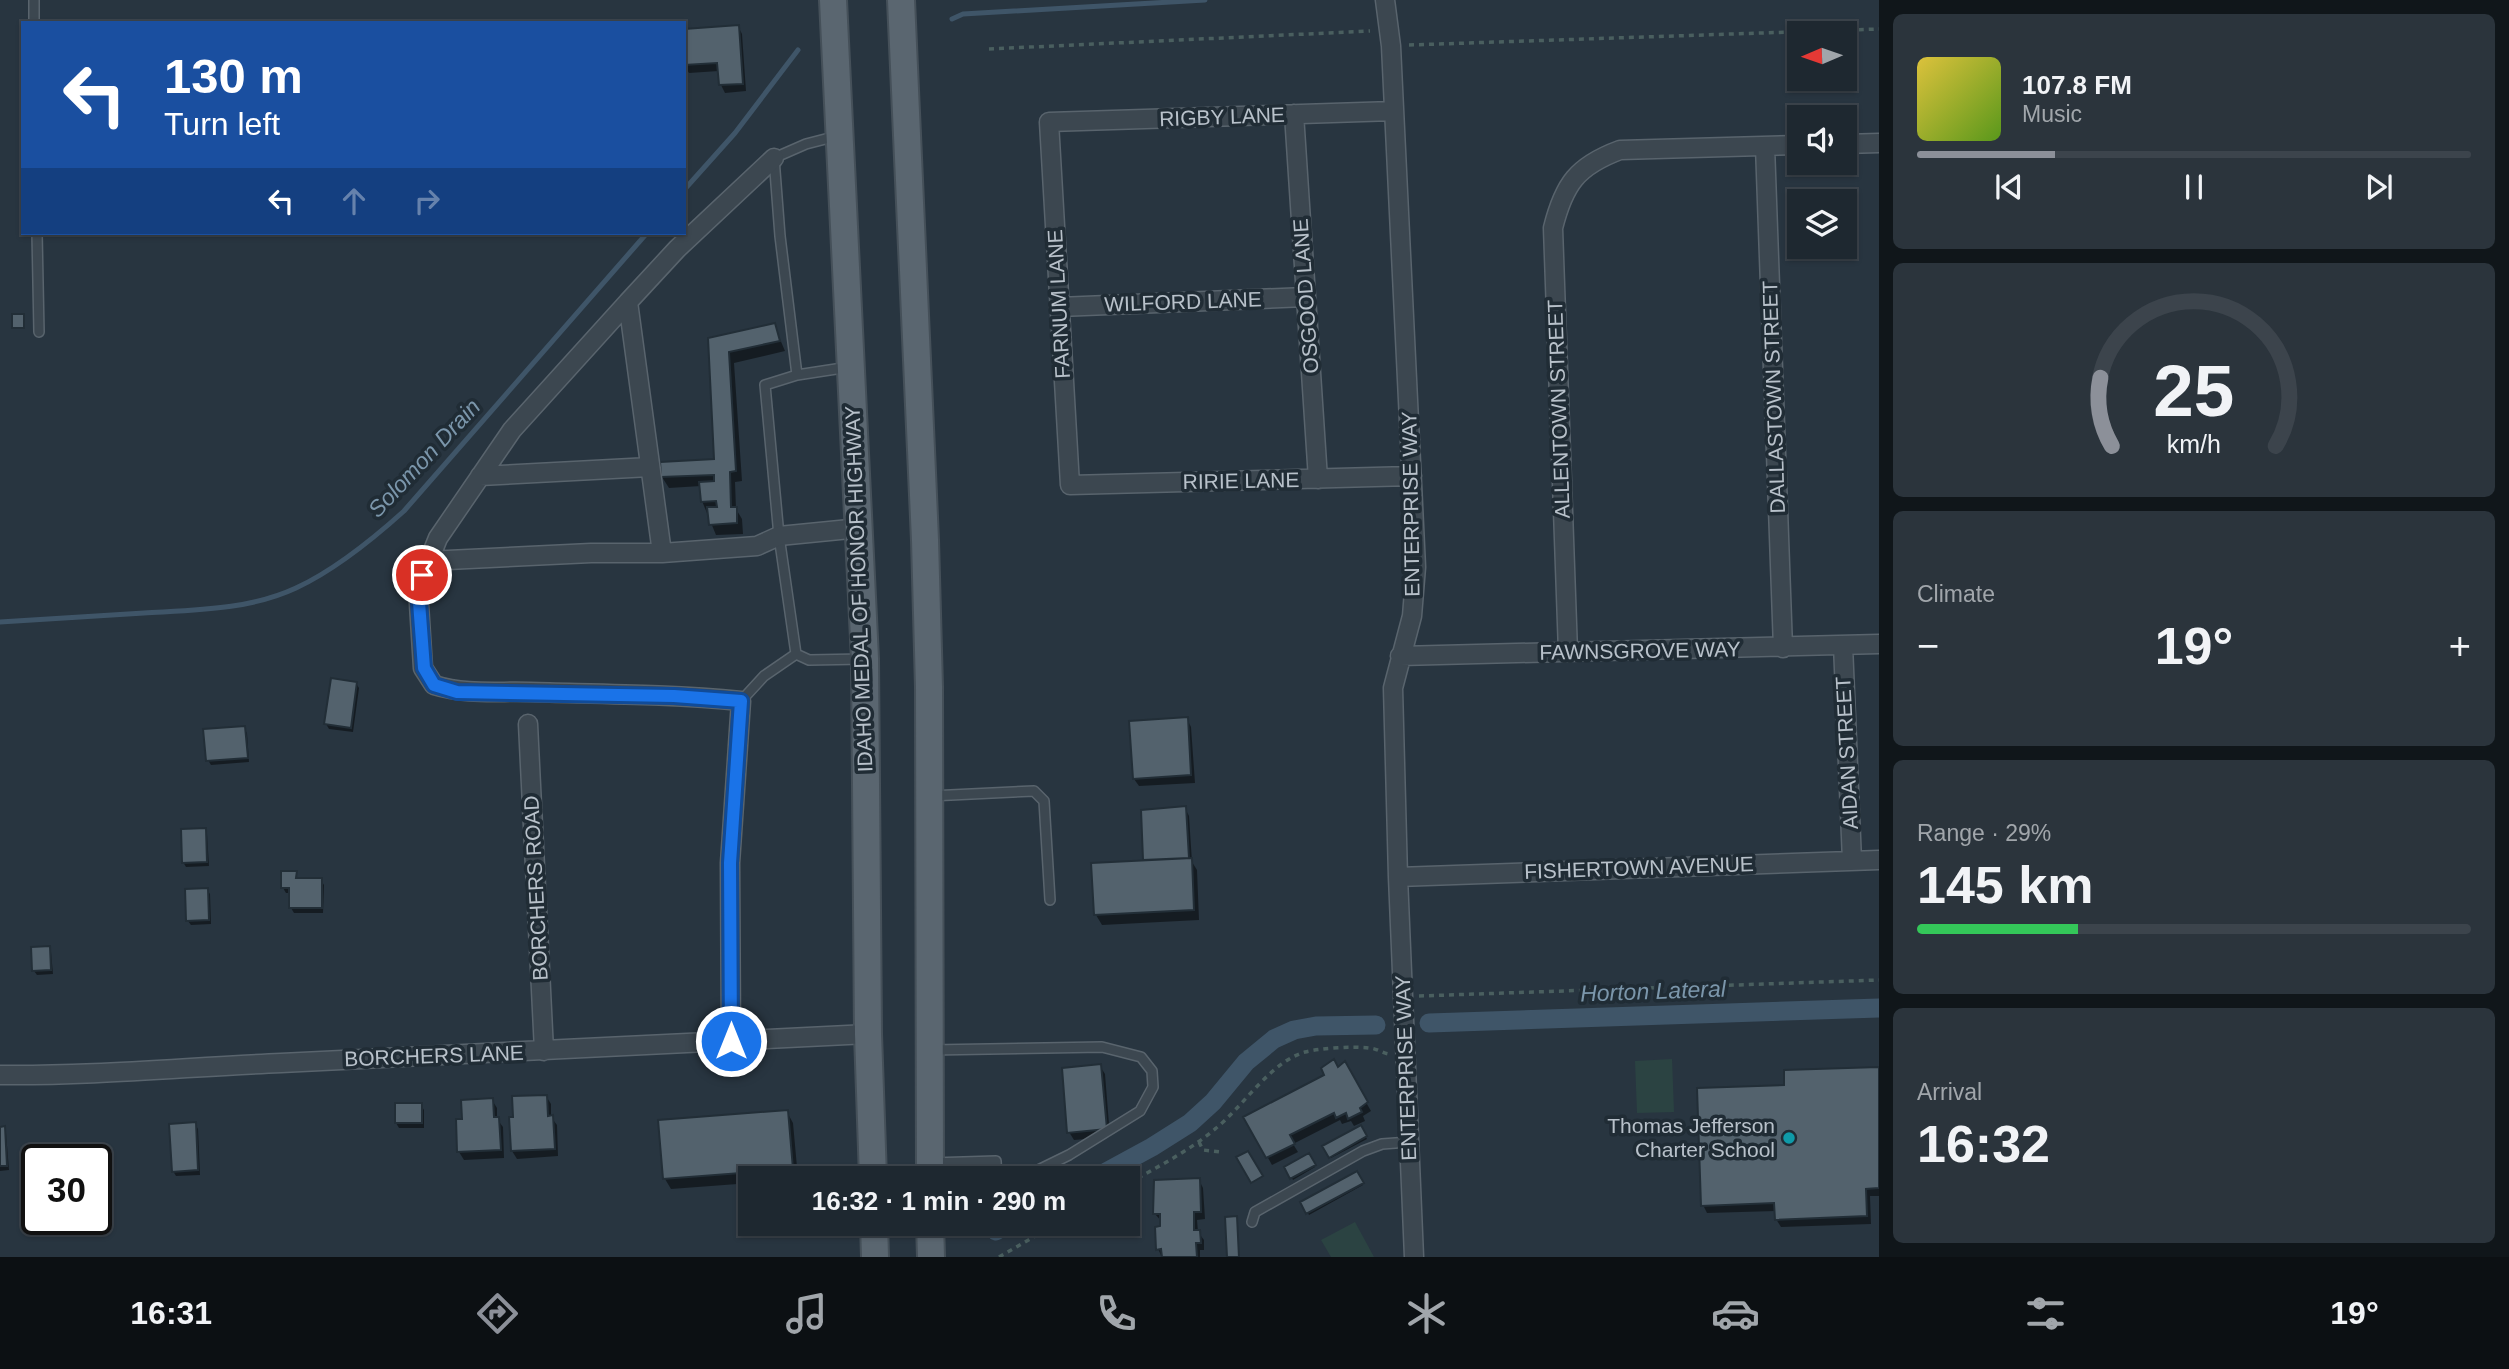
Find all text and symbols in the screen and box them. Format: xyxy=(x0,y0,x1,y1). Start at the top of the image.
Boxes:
north arrow xyxy=(1787,21,1857,91)
map controls xyxy=(1787,21,1857,259)
icon: left xyxy=(49,49,140,140)
text: 130 m xyxy=(164,49,303,103)
text: 107.8 FM xyxy=(2022,70,2132,100)
text: Music xyxy=(2022,101,2082,127)
street label: RIGBY LANE xyxy=(1159,103,1285,130)
button: sound xyxy=(1787,105,1857,175)
text: Turn left xyxy=(164,106,280,142)
icon: previous xyxy=(1990,168,2028,206)
icon: pause xyxy=(2175,168,2213,206)
icon: next xyxy=(2360,168,2398,206)
icon: left xyxy=(262,182,300,220)
icon: ahead xyxy=(335,182,373,220)
icon: right xyxy=(408,182,446,220)
button: layers xyxy=(1787,189,1857,259)
street label: OSGOOD LANE xyxy=(1289,218,1322,374)
street label: FARNUM LANE xyxy=(1043,229,1074,379)
street label: DALLASTOWN STREET xyxy=(1758,280,1789,514)
street label: WILFORD LANE xyxy=(1104,287,1262,316)
street label: ALLENTOWN STREET xyxy=(1543,299,1574,519)
text: 25 xyxy=(2154,350,2234,431)
water label: Solomon Drain xyxy=(363,393,485,523)
street label: IDAHO MEDAL OF HONOR HIGHWAY xyxy=(841,405,876,773)
street label: ENTERPRISE WAY xyxy=(1397,411,1424,597)
text: km/h xyxy=(2167,430,2221,458)
street label: RIRIE LANE xyxy=(1182,468,1300,493)
pin xyxy=(392,545,452,605)
icon: arrive xyxy=(403,556,441,594)
text: Climate xyxy=(1917,581,1995,607)
text: 19° xyxy=(2155,617,2233,675)
text: − xyxy=(1917,625,1939,667)
text: + xyxy=(2449,625,2471,667)
street label: FAWNSGROVE WAY xyxy=(1539,637,1741,664)
street label: AIDAN STREET xyxy=(1831,676,1862,830)
street label: BORCHERS ROAD xyxy=(519,795,552,981)
text: Range · 29% xyxy=(1917,820,2051,846)
street label: FISHERTOWN AVENUE xyxy=(1524,852,1754,883)
text: 145 km xyxy=(1917,856,2093,914)
street label: ENTERPRISE WAY xyxy=(1391,975,1420,1161)
water label: Horton Lateral xyxy=(1580,975,1727,1007)
position arrow xyxy=(694,1004,768,1078)
street label: BORCHERS LANE xyxy=(344,1041,524,1070)
text: Arrival xyxy=(1917,1079,1982,1105)
place label: Thomas Jefferson Charter School xyxy=(1607,1114,1775,1161)
text: 16:32 xyxy=(1917,1115,2050,1173)
marker: Thomas Jefferson Charter School xyxy=(1781,1130,1797,1146)
speed limit sign: 30 xyxy=(21,1144,112,1235)
text: 16:32 · 1 min · 290 m xyxy=(812,1186,1066,1216)
icon: directions xyxy=(473,1289,522,1338)
icon: music xyxy=(782,1289,831,1338)
icon: phone xyxy=(1092,1289,1141,1338)
icon: climate xyxy=(1402,1289,1451,1338)
icon: car xyxy=(1711,1289,1760,1338)
icon: filters xyxy=(2021,1289,2070,1338)
text: 16:31 xyxy=(130,1295,212,1331)
text: 19° xyxy=(2330,1295,2379,1331)

